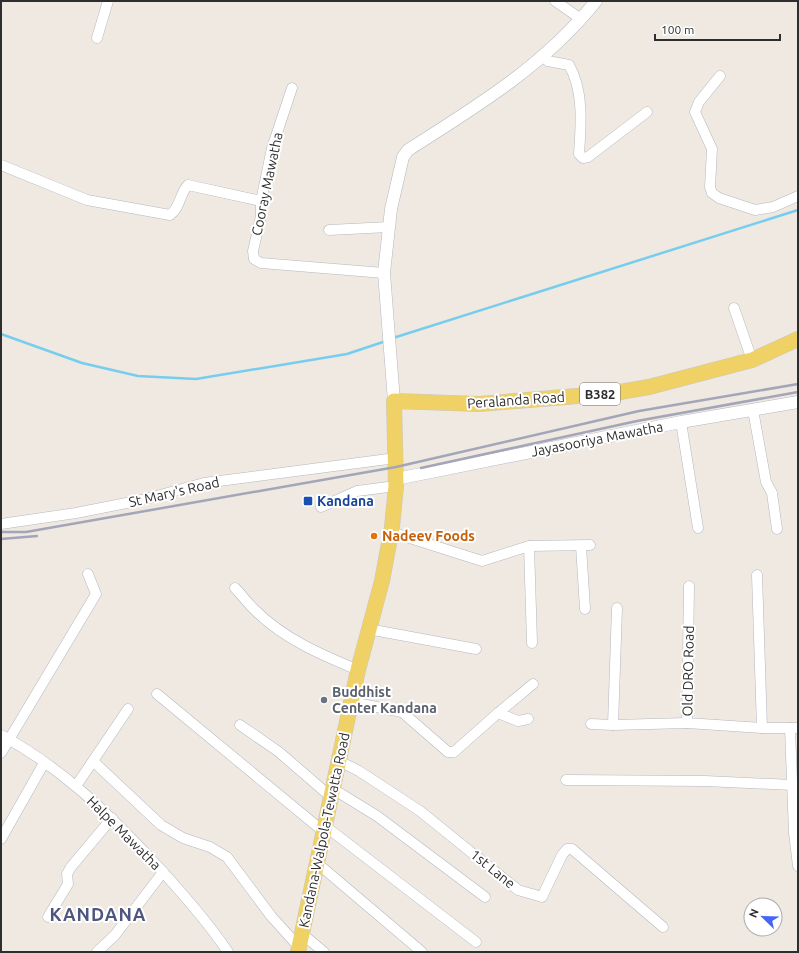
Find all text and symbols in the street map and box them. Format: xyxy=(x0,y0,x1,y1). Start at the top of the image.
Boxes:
scale bar xyxy=(655,16,780,42)
text: 100 m xyxy=(661,23,694,36)
street label: Cooray Mawatha xyxy=(248,131,286,237)
road number: B382 xyxy=(580,383,620,405)
street label: Peralanda Road xyxy=(467,389,565,411)
street label: Jayasooriya Mawatha xyxy=(530,418,664,460)
street label: St Mary's Road xyxy=(127,474,221,510)
place label: Kandana xyxy=(317,493,374,509)
marker: Kandana xyxy=(302,495,314,507)
place label: Nadeev Foods xyxy=(382,528,475,544)
marker: Nadeev Foods xyxy=(369,531,379,541)
street label: Old DRO Road xyxy=(679,625,697,717)
place label: Buddhist Center Kandana xyxy=(332,684,437,716)
marker: Buddhist Center Kandana xyxy=(319,695,329,705)
street label: Kandana-Walpola-Tewatta Road xyxy=(295,731,353,929)
street label: Halpe Mawatha xyxy=(84,793,164,873)
street label: 1st Lane xyxy=(467,846,519,892)
north arrow xyxy=(743,897,783,937)
district label: KANDANA xyxy=(49,904,147,924)
text: N xyxy=(747,907,761,919)

